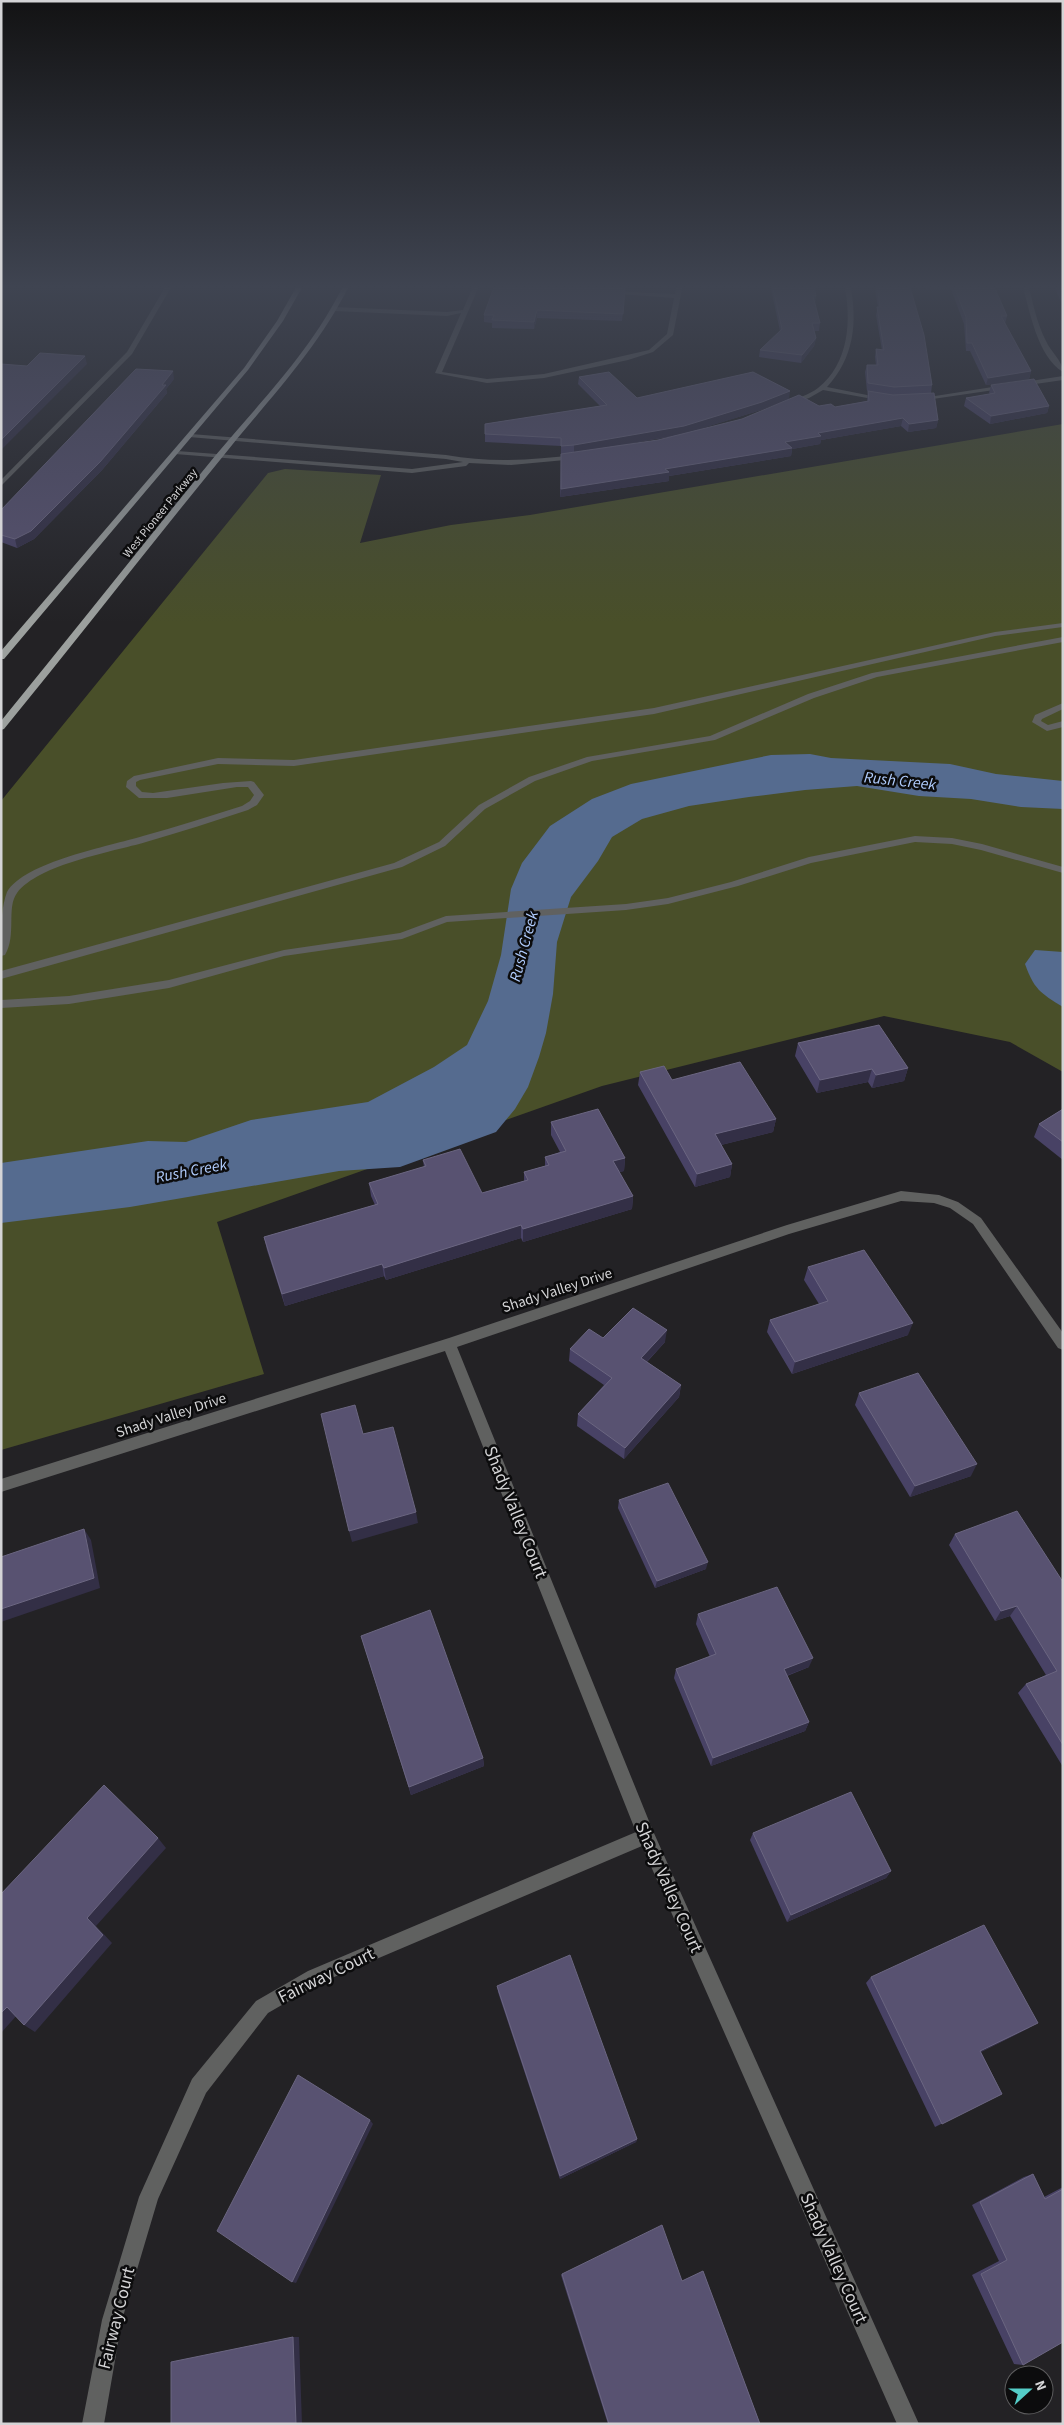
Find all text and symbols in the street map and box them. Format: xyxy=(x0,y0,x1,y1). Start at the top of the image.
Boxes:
street label: West Pioneer Parkway xyxy=(119,465,202,562)
water label: Rush Creek xyxy=(863,766,937,796)
water label: Rush Creek xyxy=(504,908,544,984)
water label: Rush Creek xyxy=(154,1153,229,1189)
street label: Shady Valley Drive xyxy=(499,1263,615,1318)
street label: Shady Valley Drive xyxy=(113,1388,229,1443)
street label: Shady Valley Court xyxy=(478,1442,553,1582)
street label: Shady Valley Court xyxy=(628,1818,709,1957)
street label: Fairway Court xyxy=(274,1941,379,2010)
street label: Shady Valley Court xyxy=(793,2189,874,2328)
street label: Fairway Court xyxy=(92,2264,141,2372)
north arrow xyxy=(1004,2365,1054,2415)
text: N xyxy=(1029,2378,1051,2394)

